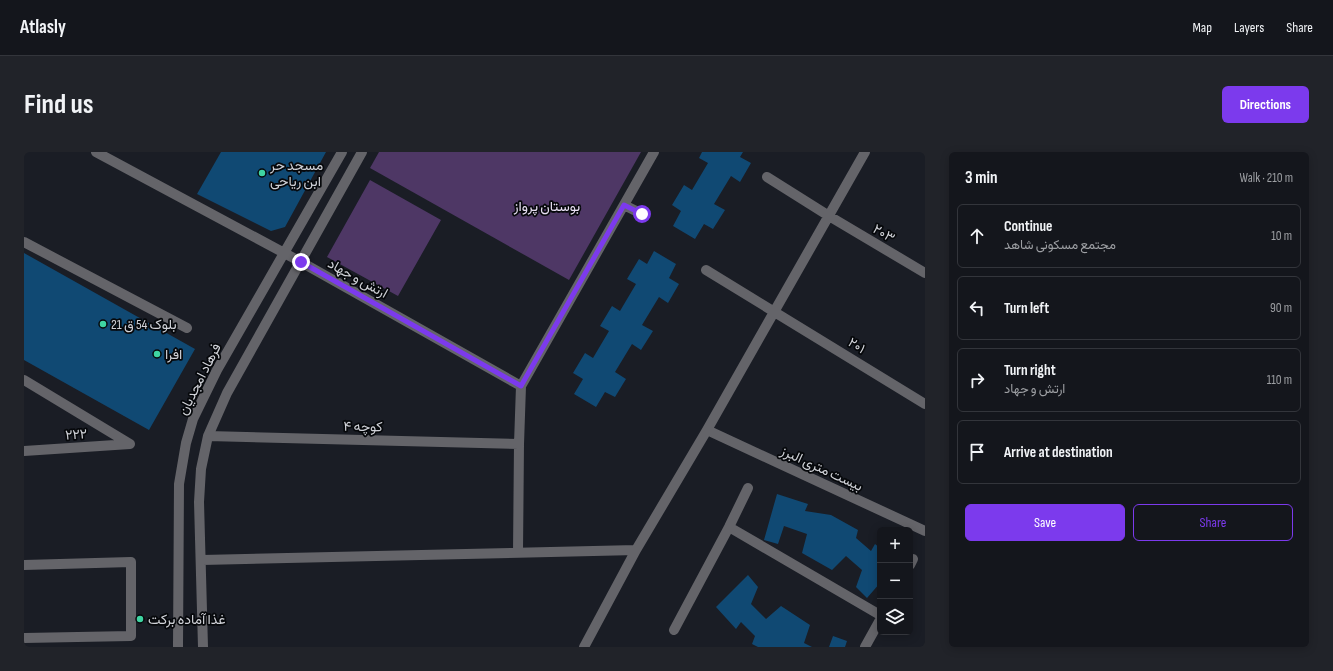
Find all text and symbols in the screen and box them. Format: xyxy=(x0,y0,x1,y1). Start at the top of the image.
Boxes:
text: Atlasly xyxy=(20,16,66,39)
text: Map xyxy=(1192,19,1212,36)
text: Layers xyxy=(1234,19,1264,36)
text: Share xyxy=(1286,19,1313,36)
button: Directions xyxy=(1222,86,1309,123)
text: Find us xyxy=(24,88,93,121)
place label: مسجد حر ابن ریاحی xyxy=(269,157,323,190)
marker: مسجد حر ابن ریاحی xyxy=(257,168,267,178)
text: 3 min xyxy=(965,168,998,188)
text: Walk · 210 m xyxy=(1240,170,1293,186)
park label: بوستان پرواز xyxy=(513,198,580,216)
route start xyxy=(633,205,651,223)
text: Continue xyxy=(1004,217,1053,236)
street label: ۲۰۳ xyxy=(870,220,898,247)
icon: ahead xyxy=(966,225,988,247)
text: 10 m xyxy=(1271,228,1292,244)
text: مجتمع مسکونی شاهد xyxy=(1004,237,1116,253)
route end xyxy=(292,253,310,271)
street label: ارتش و جهاد xyxy=(325,255,391,302)
icon: left xyxy=(966,297,988,319)
text: Turn left xyxy=(1004,299,1049,318)
text: 90 m xyxy=(1270,300,1292,316)
place label: بلوک 54 ق 21 xyxy=(111,316,177,333)
marker: بلوک 54 ق 21 xyxy=(98,319,108,329)
street label: ۲۰۱ xyxy=(845,334,869,357)
street label: فرهاد امجدیان xyxy=(174,341,225,418)
place label: افرا xyxy=(165,346,182,363)
marker: افرا xyxy=(152,349,162,359)
text: Turn right xyxy=(1004,361,1056,380)
icon: right xyxy=(966,369,988,391)
text: 110 m xyxy=(1267,372,1292,388)
text: ارتش و جهاد xyxy=(1004,381,1065,397)
street label: کوچه ۴ xyxy=(343,418,383,436)
street label: ۲۲۲ xyxy=(64,425,88,444)
icon: arrive xyxy=(966,441,988,463)
street label: بیست متری البرز xyxy=(777,442,865,495)
text: Arrive at destination xyxy=(1004,443,1113,462)
button: Save xyxy=(965,504,1125,541)
button: Share xyxy=(1133,504,1293,541)
map controls xyxy=(877,527,913,635)
button: + xyxy=(877,527,913,563)
button: − xyxy=(877,563,913,599)
button: layers xyxy=(877,599,913,635)
place label: غذا آماده برکت xyxy=(148,611,226,628)
marker: غذا آماده برکت xyxy=(135,614,145,624)

